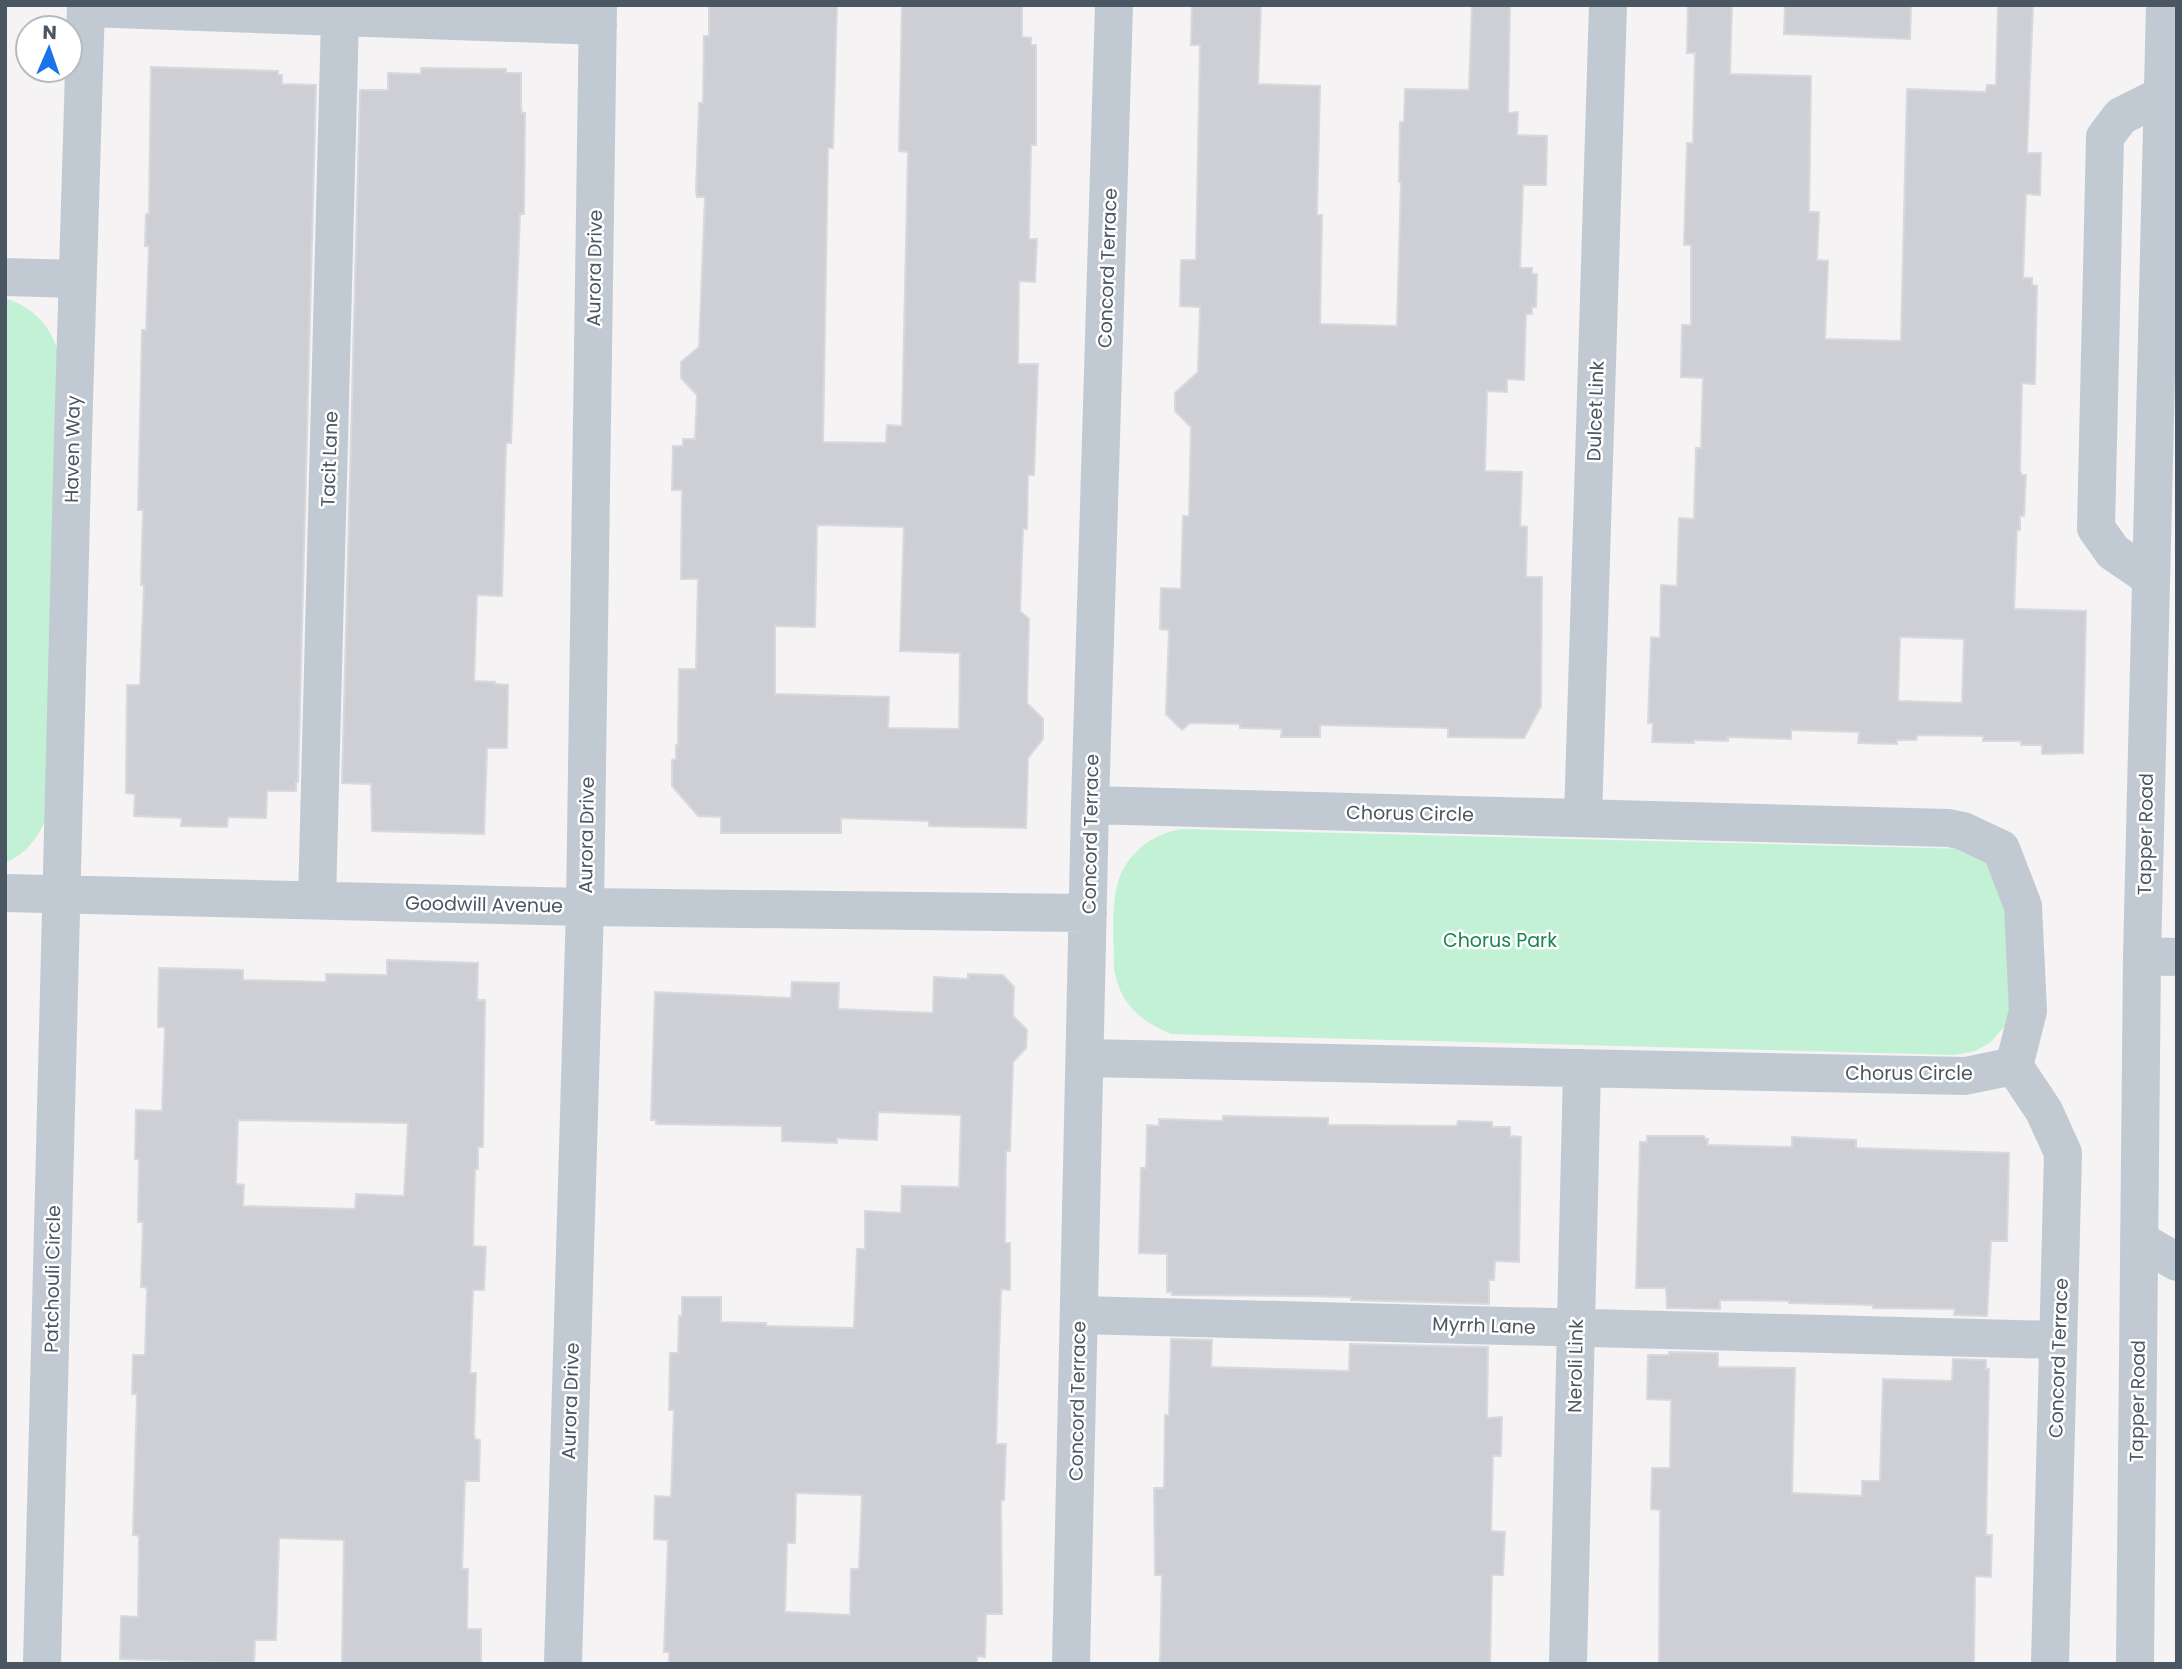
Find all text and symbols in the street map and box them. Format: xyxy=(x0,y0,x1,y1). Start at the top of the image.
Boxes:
north arrow xyxy=(14,14,84,84)
text: N xyxy=(42,19,57,46)
street label: Concord Terrace xyxy=(1091,188,1124,348)
street label: Aurora Drive xyxy=(580,209,609,327)
street label: Dulcet Link xyxy=(1580,360,1611,462)
street label: Haven Way xyxy=(58,395,87,503)
street label: Tacit Lane xyxy=(314,410,345,508)
street label: Concord Terrace xyxy=(1076,754,1105,914)
street label: Tapper Road xyxy=(2131,773,2160,895)
street label: Aurora Drive xyxy=(572,776,601,894)
street label: Chorus Circle xyxy=(1346,799,1474,828)
street label: Goodwill Avenue xyxy=(405,890,563,919)
park label: Chorus Park xyxy=(1443,927,1557,954)
street label: Chorus Circle xyxy=(1845,1060,1973,1087)
street label: Patchouli Circle xyxy=(38,1205,67,1353)
street label: Concord Terrace xyxy=(2042,1278,2075,1438)
street label: Myrrh Lane xyxy=(1432,1310,1536,1341)
street label: Neroli Link xyxy=(1561,1319,1590,1413)
street label: Concord Terrace xyxy=(1063,1321,1092,1481)
street label: Tapper Road xyxy=(2123,1340,2152,1462)
street label: Aurora Drive xyxy=(555,1342,586,1460)

